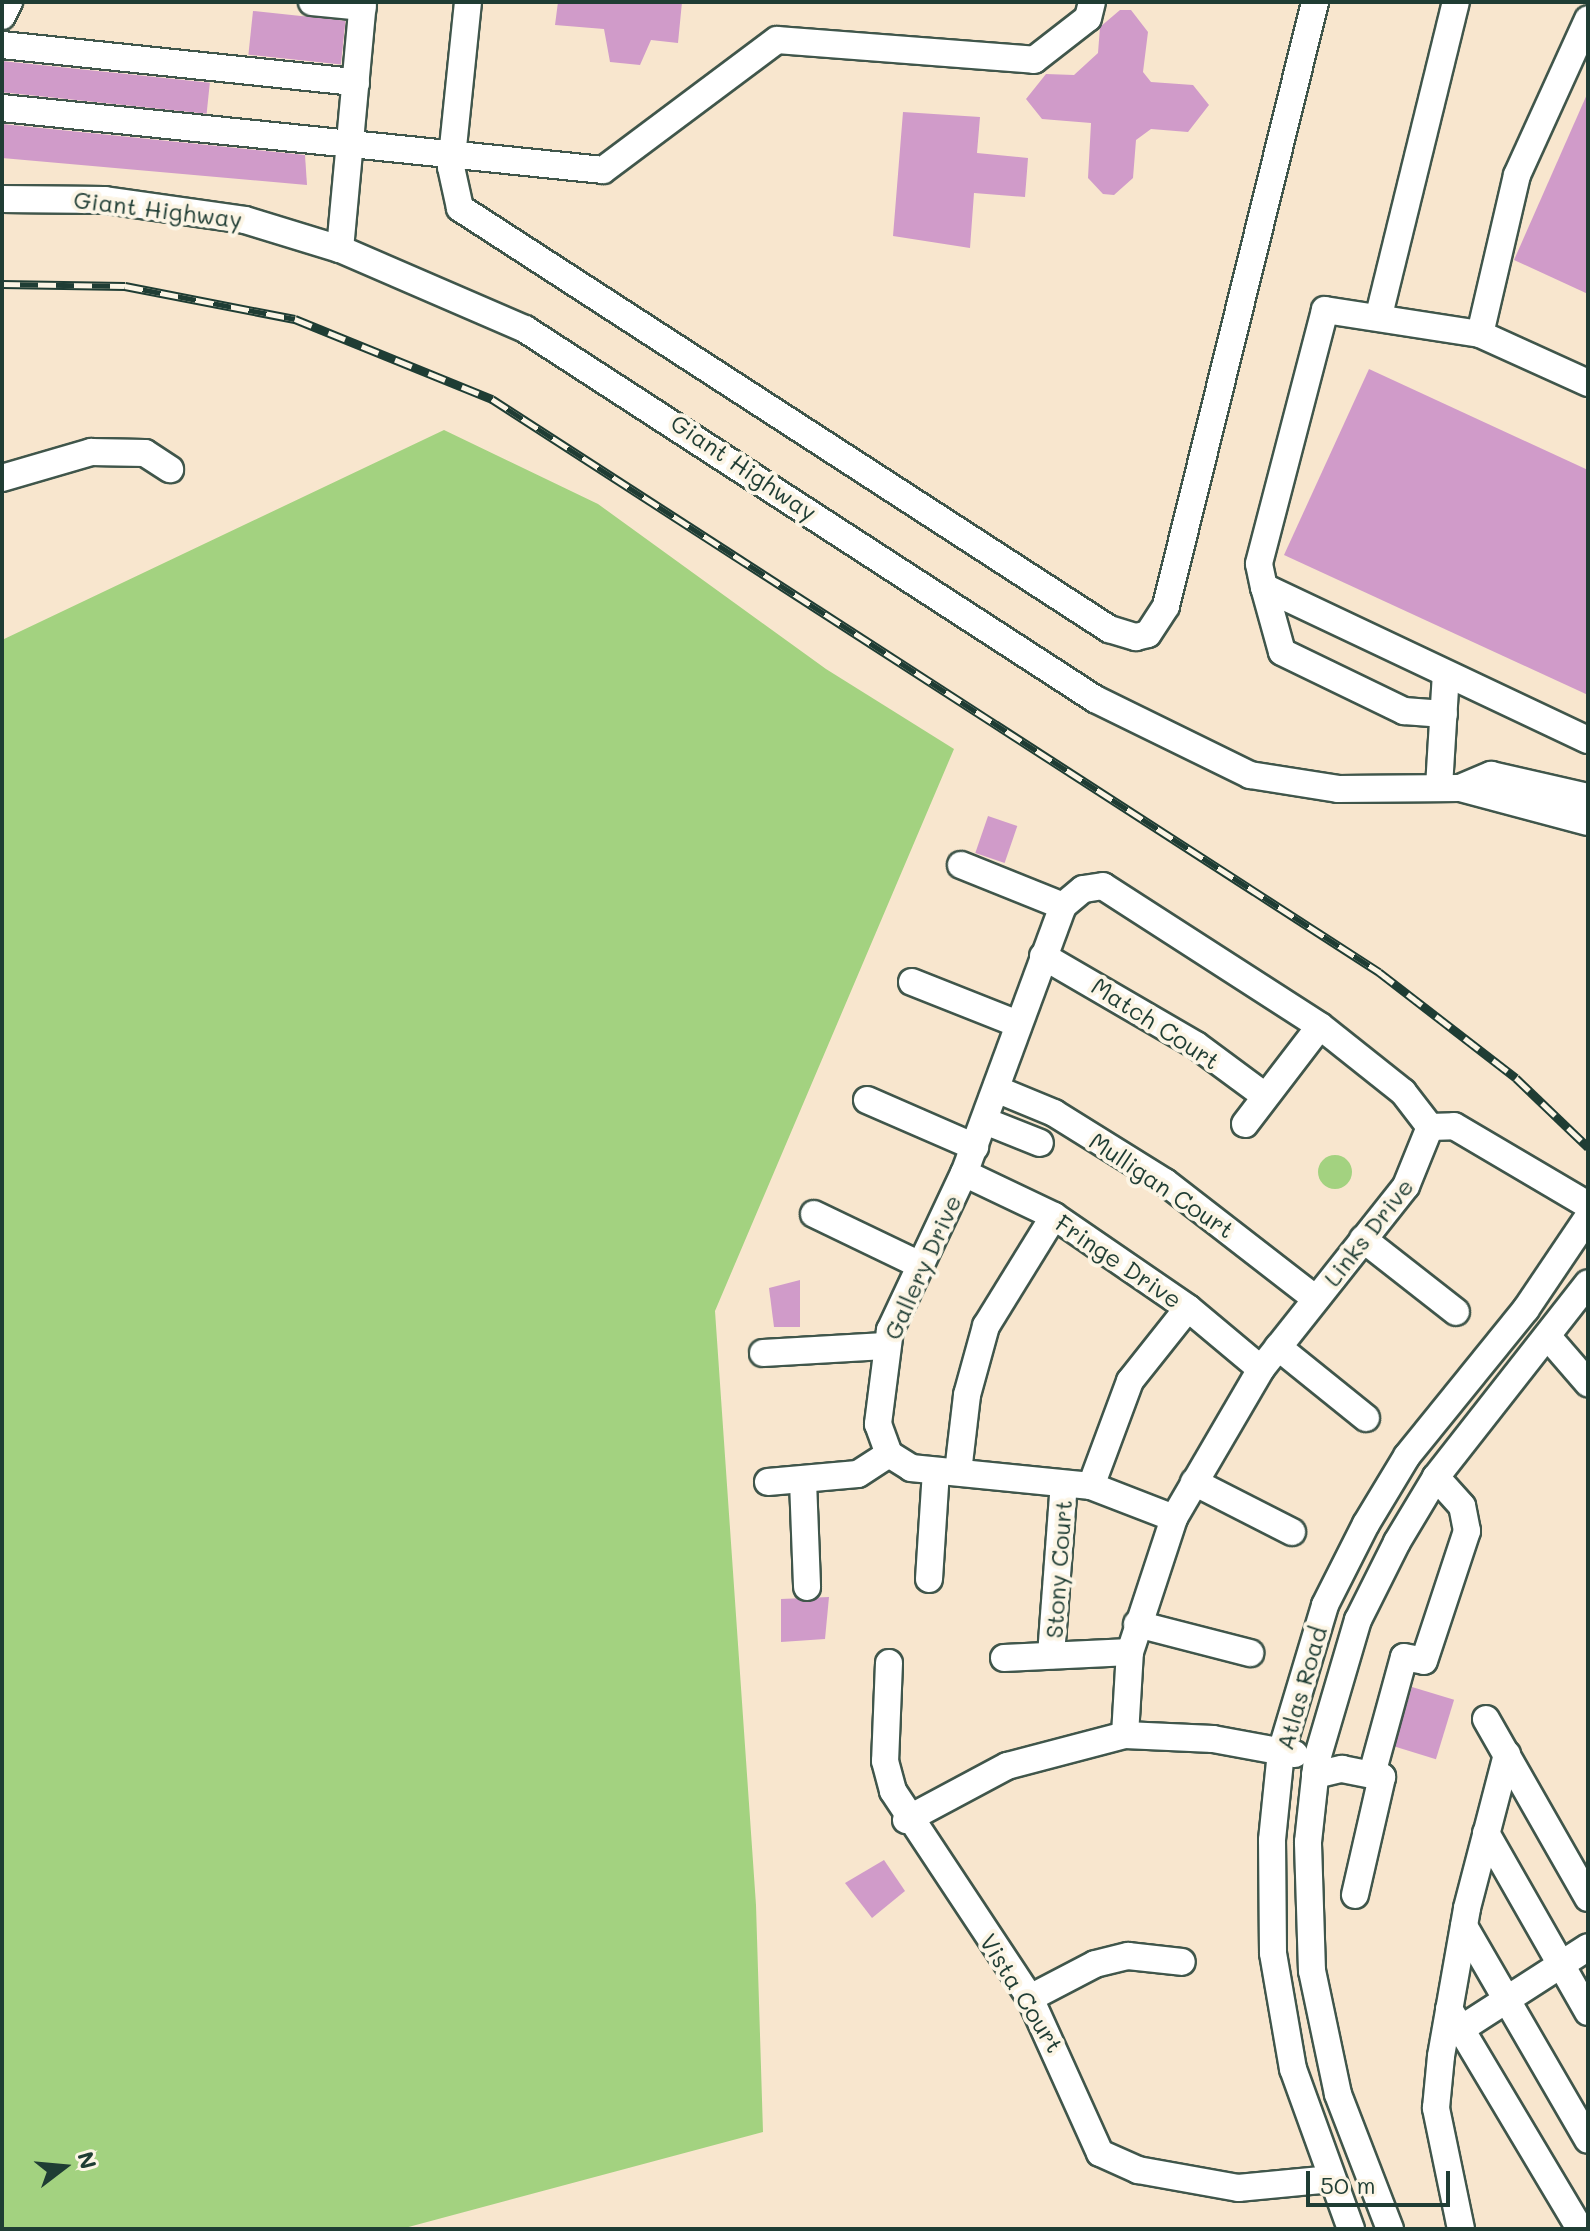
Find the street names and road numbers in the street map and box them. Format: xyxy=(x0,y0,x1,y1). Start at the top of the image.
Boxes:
street label: Giant Highway xyxy=(72,184,244,234)
street label: Giant Highway xyxy=(666,408,822,526)
street label: Match Court xyxy=(1086,971,1226,1075)
street label: Mulligan Court xyxy=(1084,1126,1240,1244)
street label: Links Drive xyxy=(1317,1172,1419,1292)
street label: Gallery Drive xyxy=(877,1190,967,1344)
street label: Fringe Drive xyxy=(1050,1208,1188,1314)
street label: Stony Court xyxy=(1039,1499,1077,1639)
street label: Atlas Road xyxy=(1270,1623,1332,1753)
street label: Vista Court xyxy=(974,1928,1070,2058)

